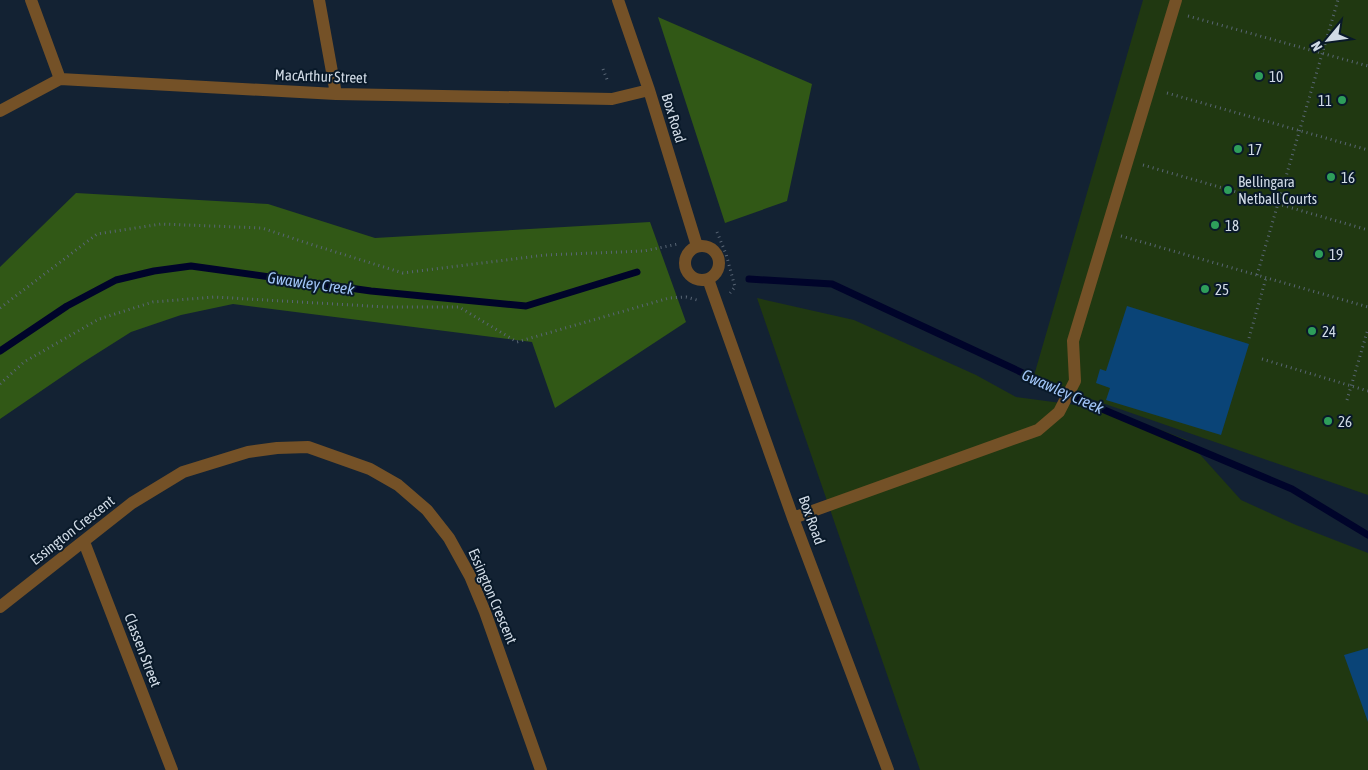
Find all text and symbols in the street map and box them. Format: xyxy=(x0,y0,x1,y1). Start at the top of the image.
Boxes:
north arrow xyxy=(1303,15,1353,65)
text: N xyxy=(1308,39,1326,54)
street label: MacArthur Street xyxy=(275,66,367,86)
place label: 10 xyxy=(1269,68,1283,85)
marker: 10 xyxy=(1253,70,1265,82)
street label: Box Road xyxy=(658,91,690,145)
place label: 11 xyxy=(1318,92,1332,109)
marker: 11 xyxy=(1336,94,1348,106)
place label: 17 xyxy=(1248,141,1262,158)
marker: 17 xyxy=(1232,143,1244,155)
place label: 16 xyxy=(1341,169,1355,186)
marker: 16 xyxy=(1325,171,1337,183)
place label: Bellingara Netball Courts xyxy=(1238,173,1317,207)
marker: Bellingara Netball Courts xyxy=(1222,184,1234,196)
place label: 18 xyxy=(1225,217,1239,234)
marker: 18 xyxy=(1209,219,1221,231)
place label: 19 xyxy=(1329,246,1343,263)
marker: 19 xyxy=(1313,248,1325,260)
water label: Gwawley Creek xyxy=(266,268,356,299)
place label: 25 xyxy=(1215,281,1229,298)
marker: 25 xyxy=(1199,283,1211,295)
place label: 24 xyxy=(1322,323,1336,340)
marker: 24 xyxy=(1306,325,1318,337)
water label: Gwawley Creek xyxy=(1019,365,1107,418)
place label: 26 xyxy=(1338,413,1352,430)
marker: 26 xyxy=(1322,415,1334,427)
street label: Essington Crescent xyxy=(27,492,117,568)
street label: Box Road xyxy=(795,493,829,547)
street label: Essington Crescent xyxy=(465,546,521,646)
street label: Classen Street xyxy=(121,611,165,689)

